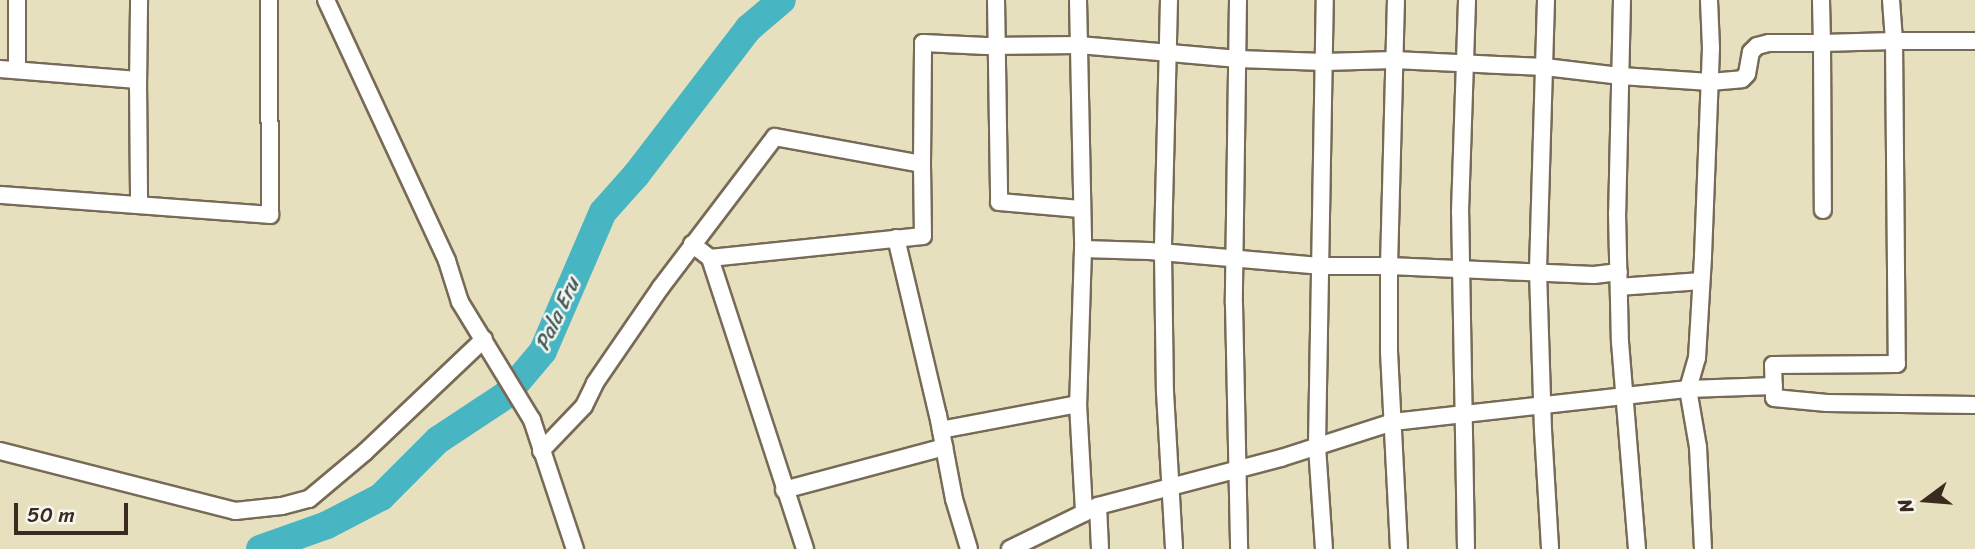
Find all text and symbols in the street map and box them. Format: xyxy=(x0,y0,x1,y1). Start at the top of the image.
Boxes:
water label: Pala Eru xyxy=(529,274,585,354)
north arrow xyxy=(1891,465,1961,535)
scale bar xyxy=(18,490,131,534)
text: N xyxy=(1888,495,1923,517)
text: 50 m xyxy=(27,496,75,534)

